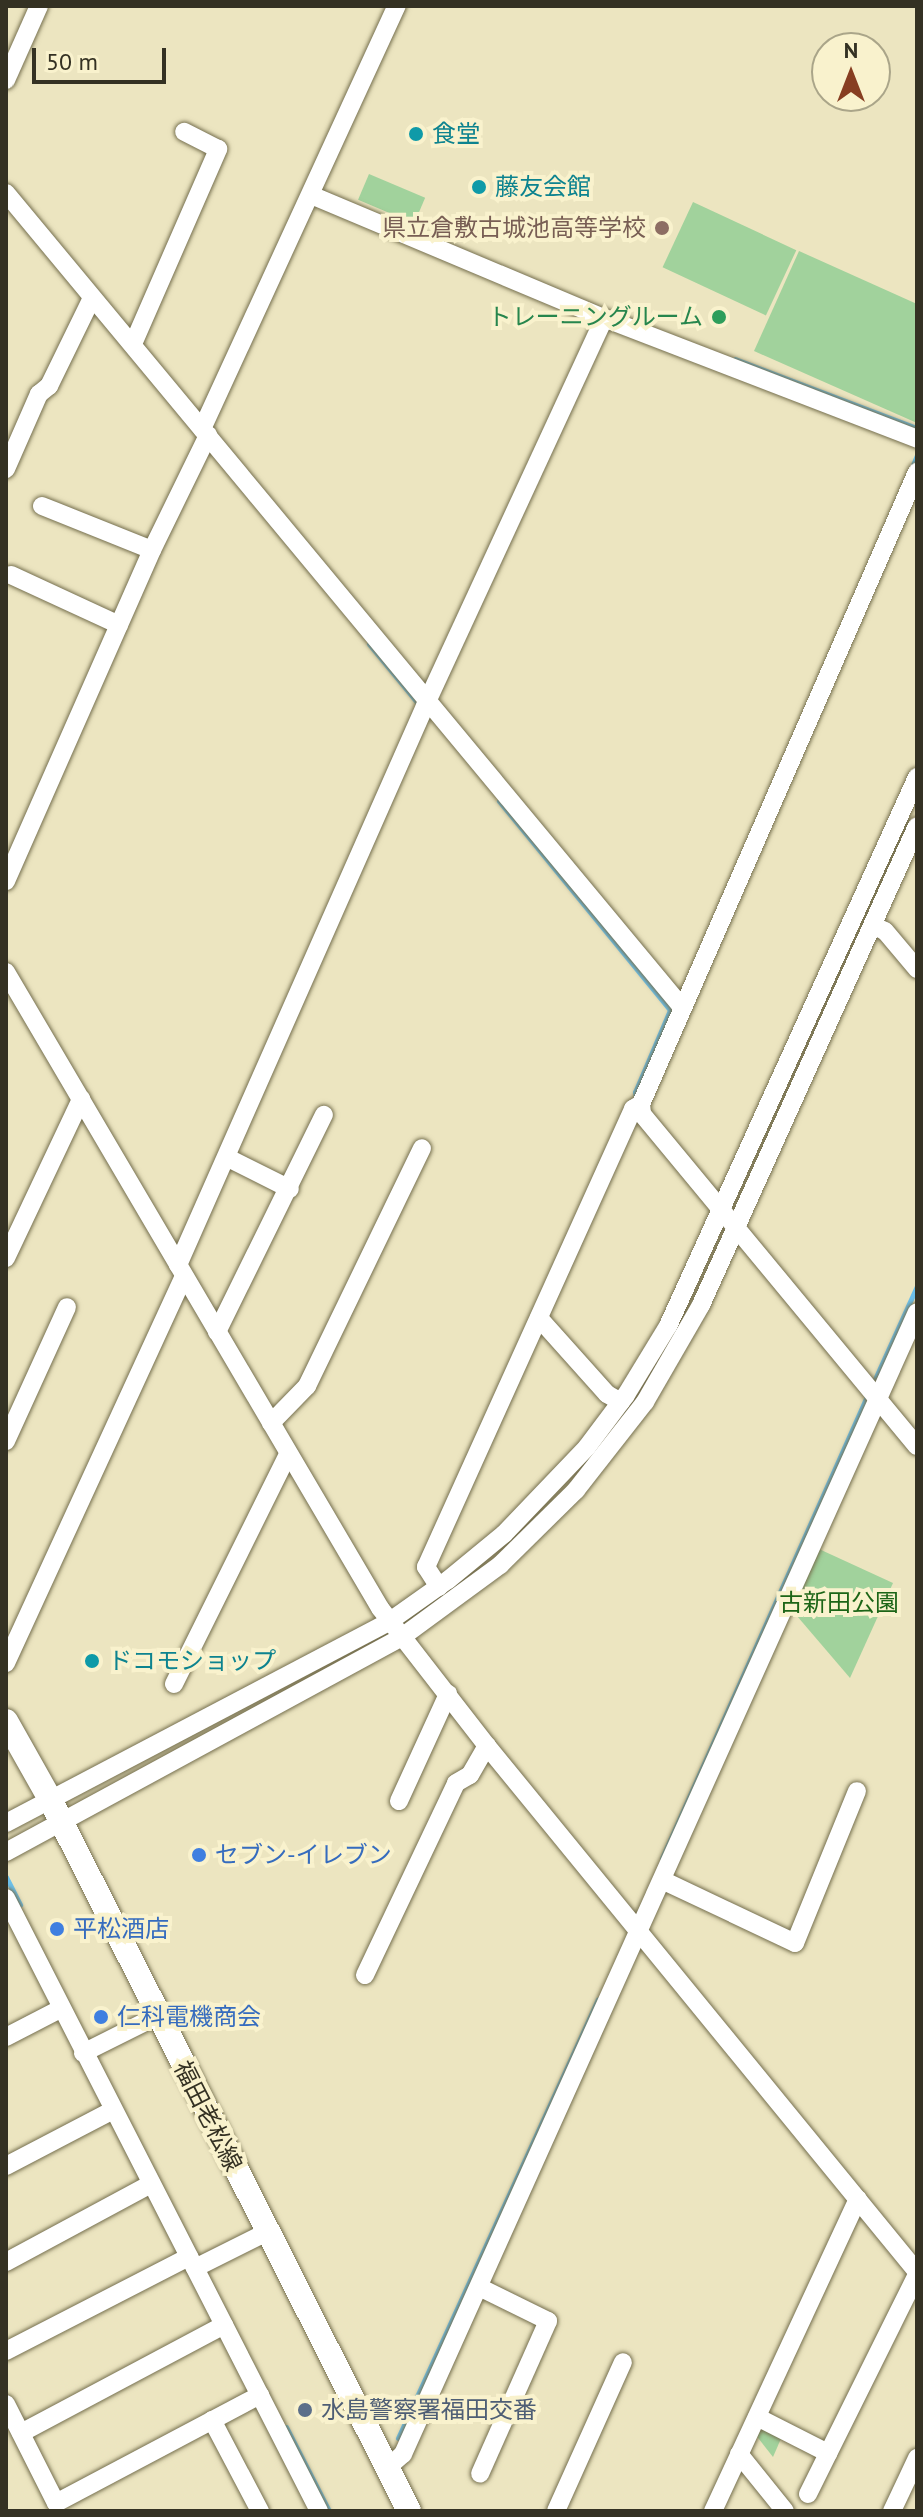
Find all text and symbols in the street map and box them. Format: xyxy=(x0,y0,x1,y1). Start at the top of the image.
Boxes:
scale bar xyxy=(36,32,170,82)
north arrow xyxy=(811,32,891,112)
text: N xyxy=(844,36,858,64)
text: 50 m xyxy=(46,46,98,77)
place label: 食堂 xyxy=(432,120,480,148)
marker: 食堂 xyxy=(407,125,425,143)
place label: 藤友会館 xyxy=(495,173,591,201)
marker: 藤友会館 xyxy=(470,178,488,196)
place label: 県立倉敷古城池高等学校 xyxy=(382,214,646,242)
marker: 県立倉敷古城池高等学校 xyxy=(653,219,671,237)
place label: トレーニングルーム xyxy=(487,303,703,331)
marker: トレーニングルーム xyxy=(710,308,728,326)
park label: 古新田公園 xyxy=(779,1589,899,1617)
place label: ドコモショップ xyxy=(108,1647,276,1675)
marker: ドコモショップ xyxy=(83,1652,101,1670)
place label: セブン-イレブン xyxy=(215,1841,392,1869)
marker: セブン-イレブン xyxy=(190,1846,208,1864)
place label: 平松酒店 xyxy=(73,1915,169,1943)
marker: 平松酒店 xyxy=(48,1920,66,1938)
place label: 仁科電機商会 xyxy=(117,2003,261,2031)
marker: 仁科電機商会 xyxy=(92,2008,110,2026)
street label: 福田老松線 xyxy=(168,2056,248,2176)
place label: 水島警察署福田交番 xyxy=(321,2396,537,2424)
marker: 水島警察署福田交番 xyxy=(296,2401,314,2419)

